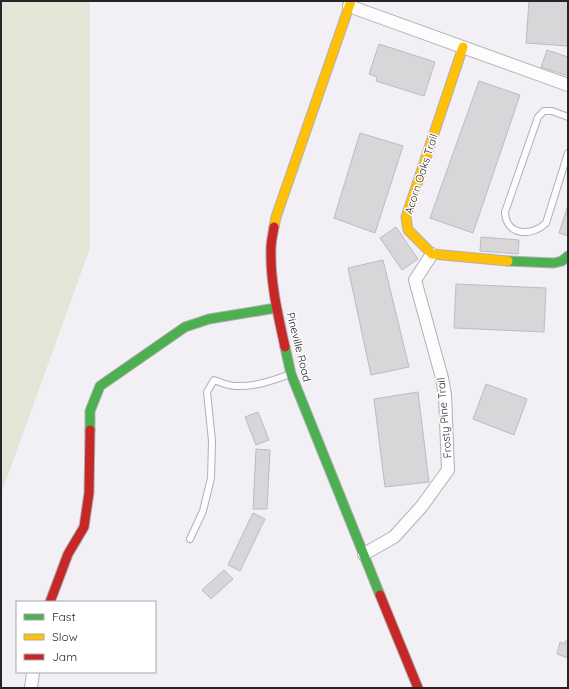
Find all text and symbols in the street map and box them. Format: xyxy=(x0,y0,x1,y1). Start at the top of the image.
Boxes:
street label: Acorn Oaks Trail xyxy=(401,132,441,216)
street label: Pineville Road xyxy=(284,311,314,383)
street label: Frosty Pine Trail xyxy=(433,377,455,459)
legend xyxy=(16,601,156,673)
text: Fast xyxy=(52,609,76,624)
text: Slow xyxy=(52,629,78,644)
text: Jam xyxy=(52,649,77,664)

